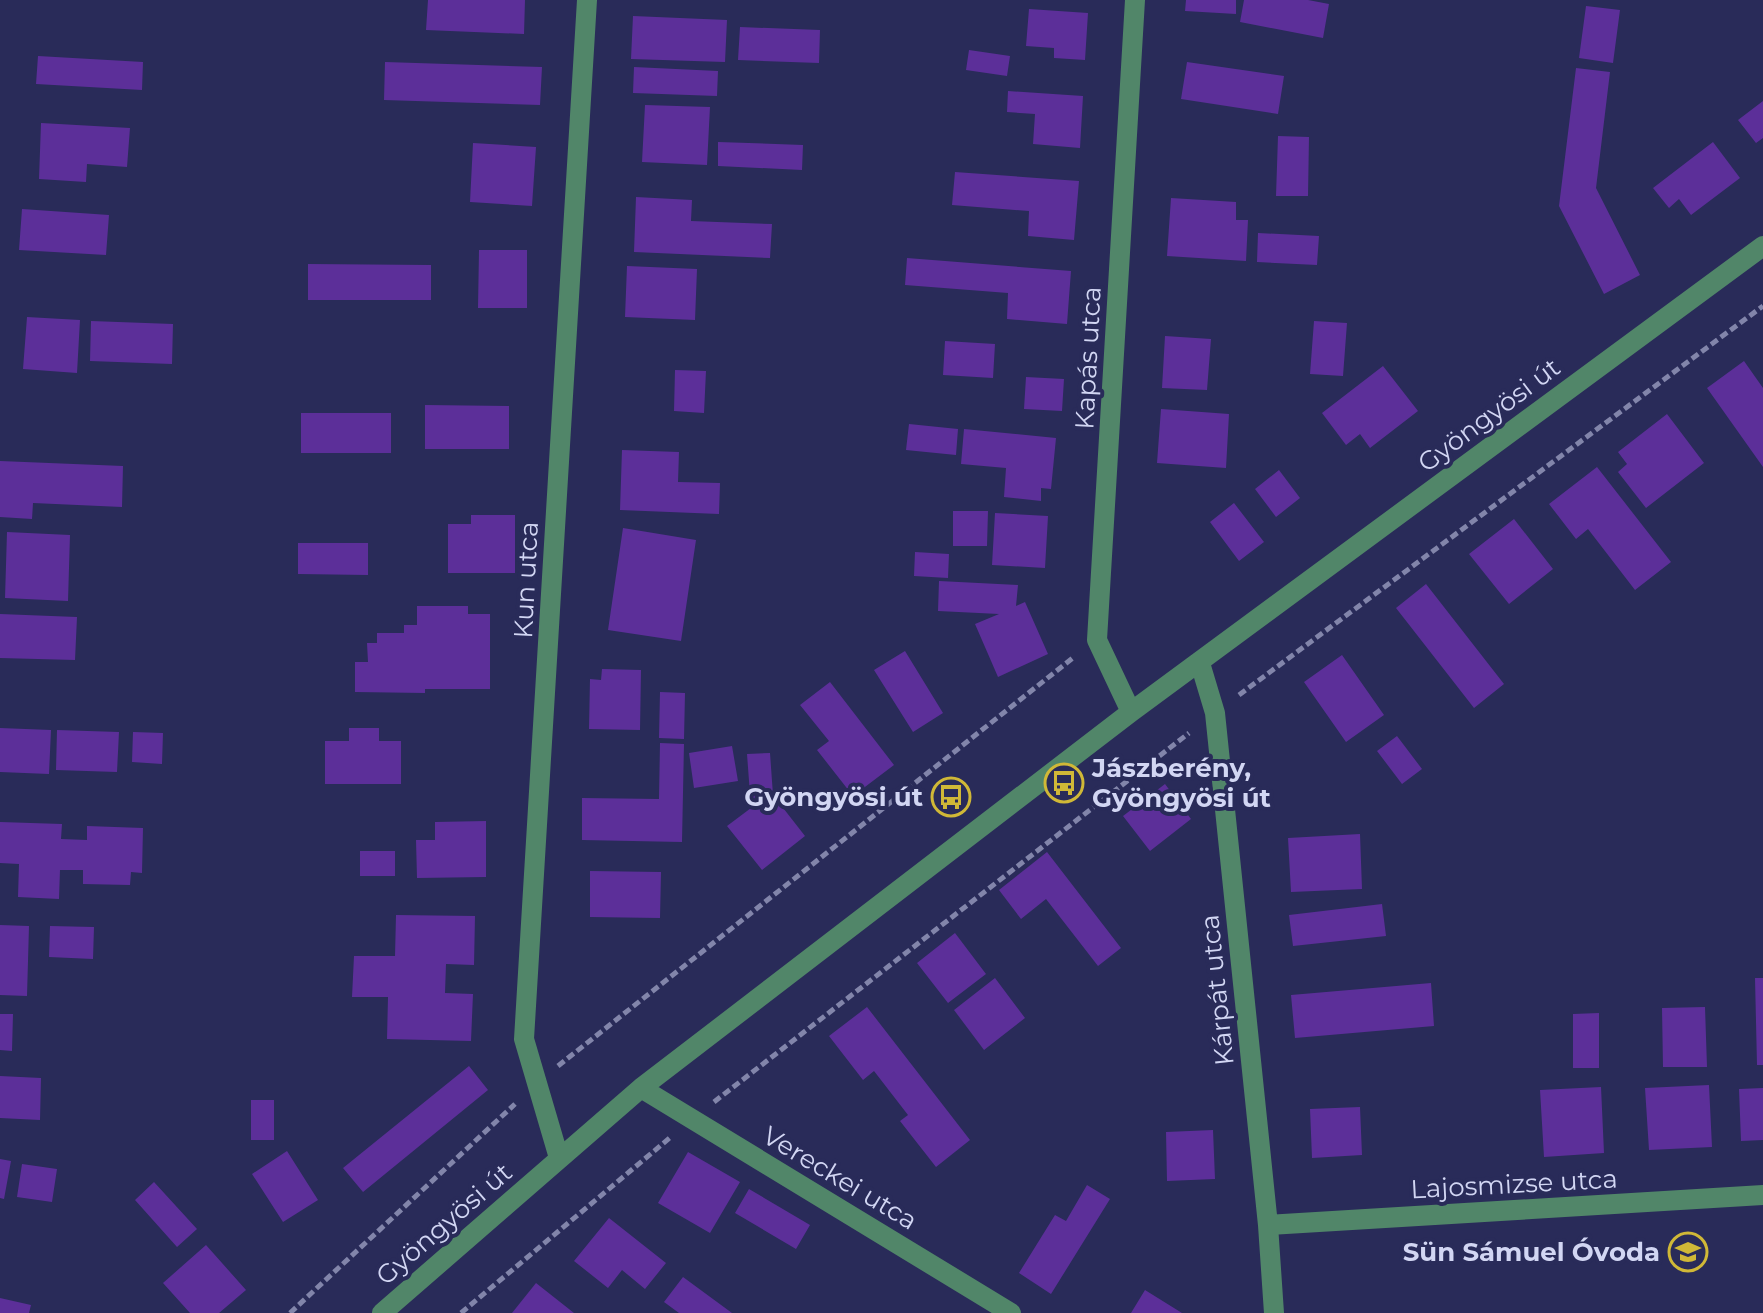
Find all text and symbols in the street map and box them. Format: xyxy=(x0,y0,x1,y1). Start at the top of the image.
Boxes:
street label: Kapás utca xyxy=(1068,286,1108,430)
street label: Gyöngyösi út xyxy=(1412,351,1566,479)
street label: Kun utca xyxy=(507,521,545,639)
place label: Jászberény, Gyöngyösi út xyxy=(1091,752,1271,814)
bus stop icon: Jászberény, Gyöngyösi út xyxy=(1043,762,1085,804)
bus stop icon: Gyöngyösi út xyxy=(930,776,972,818)
place label: Gyöngyösi út xyxy=(744,781,923,813)
street label: Kárpát utca xyxy=(1193,913,1241,1067)
street label: Vereckei utca xyxy=(757,1119,923,1237)
street label: Gyöngyösi út xyxy=(369,1156,519,1292)
street label: Lajosmizse utca xyxy=(1410,1163,1618,1205)
school or university icon: Sün Sámuel Óvoda xyxy=(1667,1231,1709,1273)
place label: Sün Sámuel Óvoda xyxy=(1403,1236,1660,1268)

